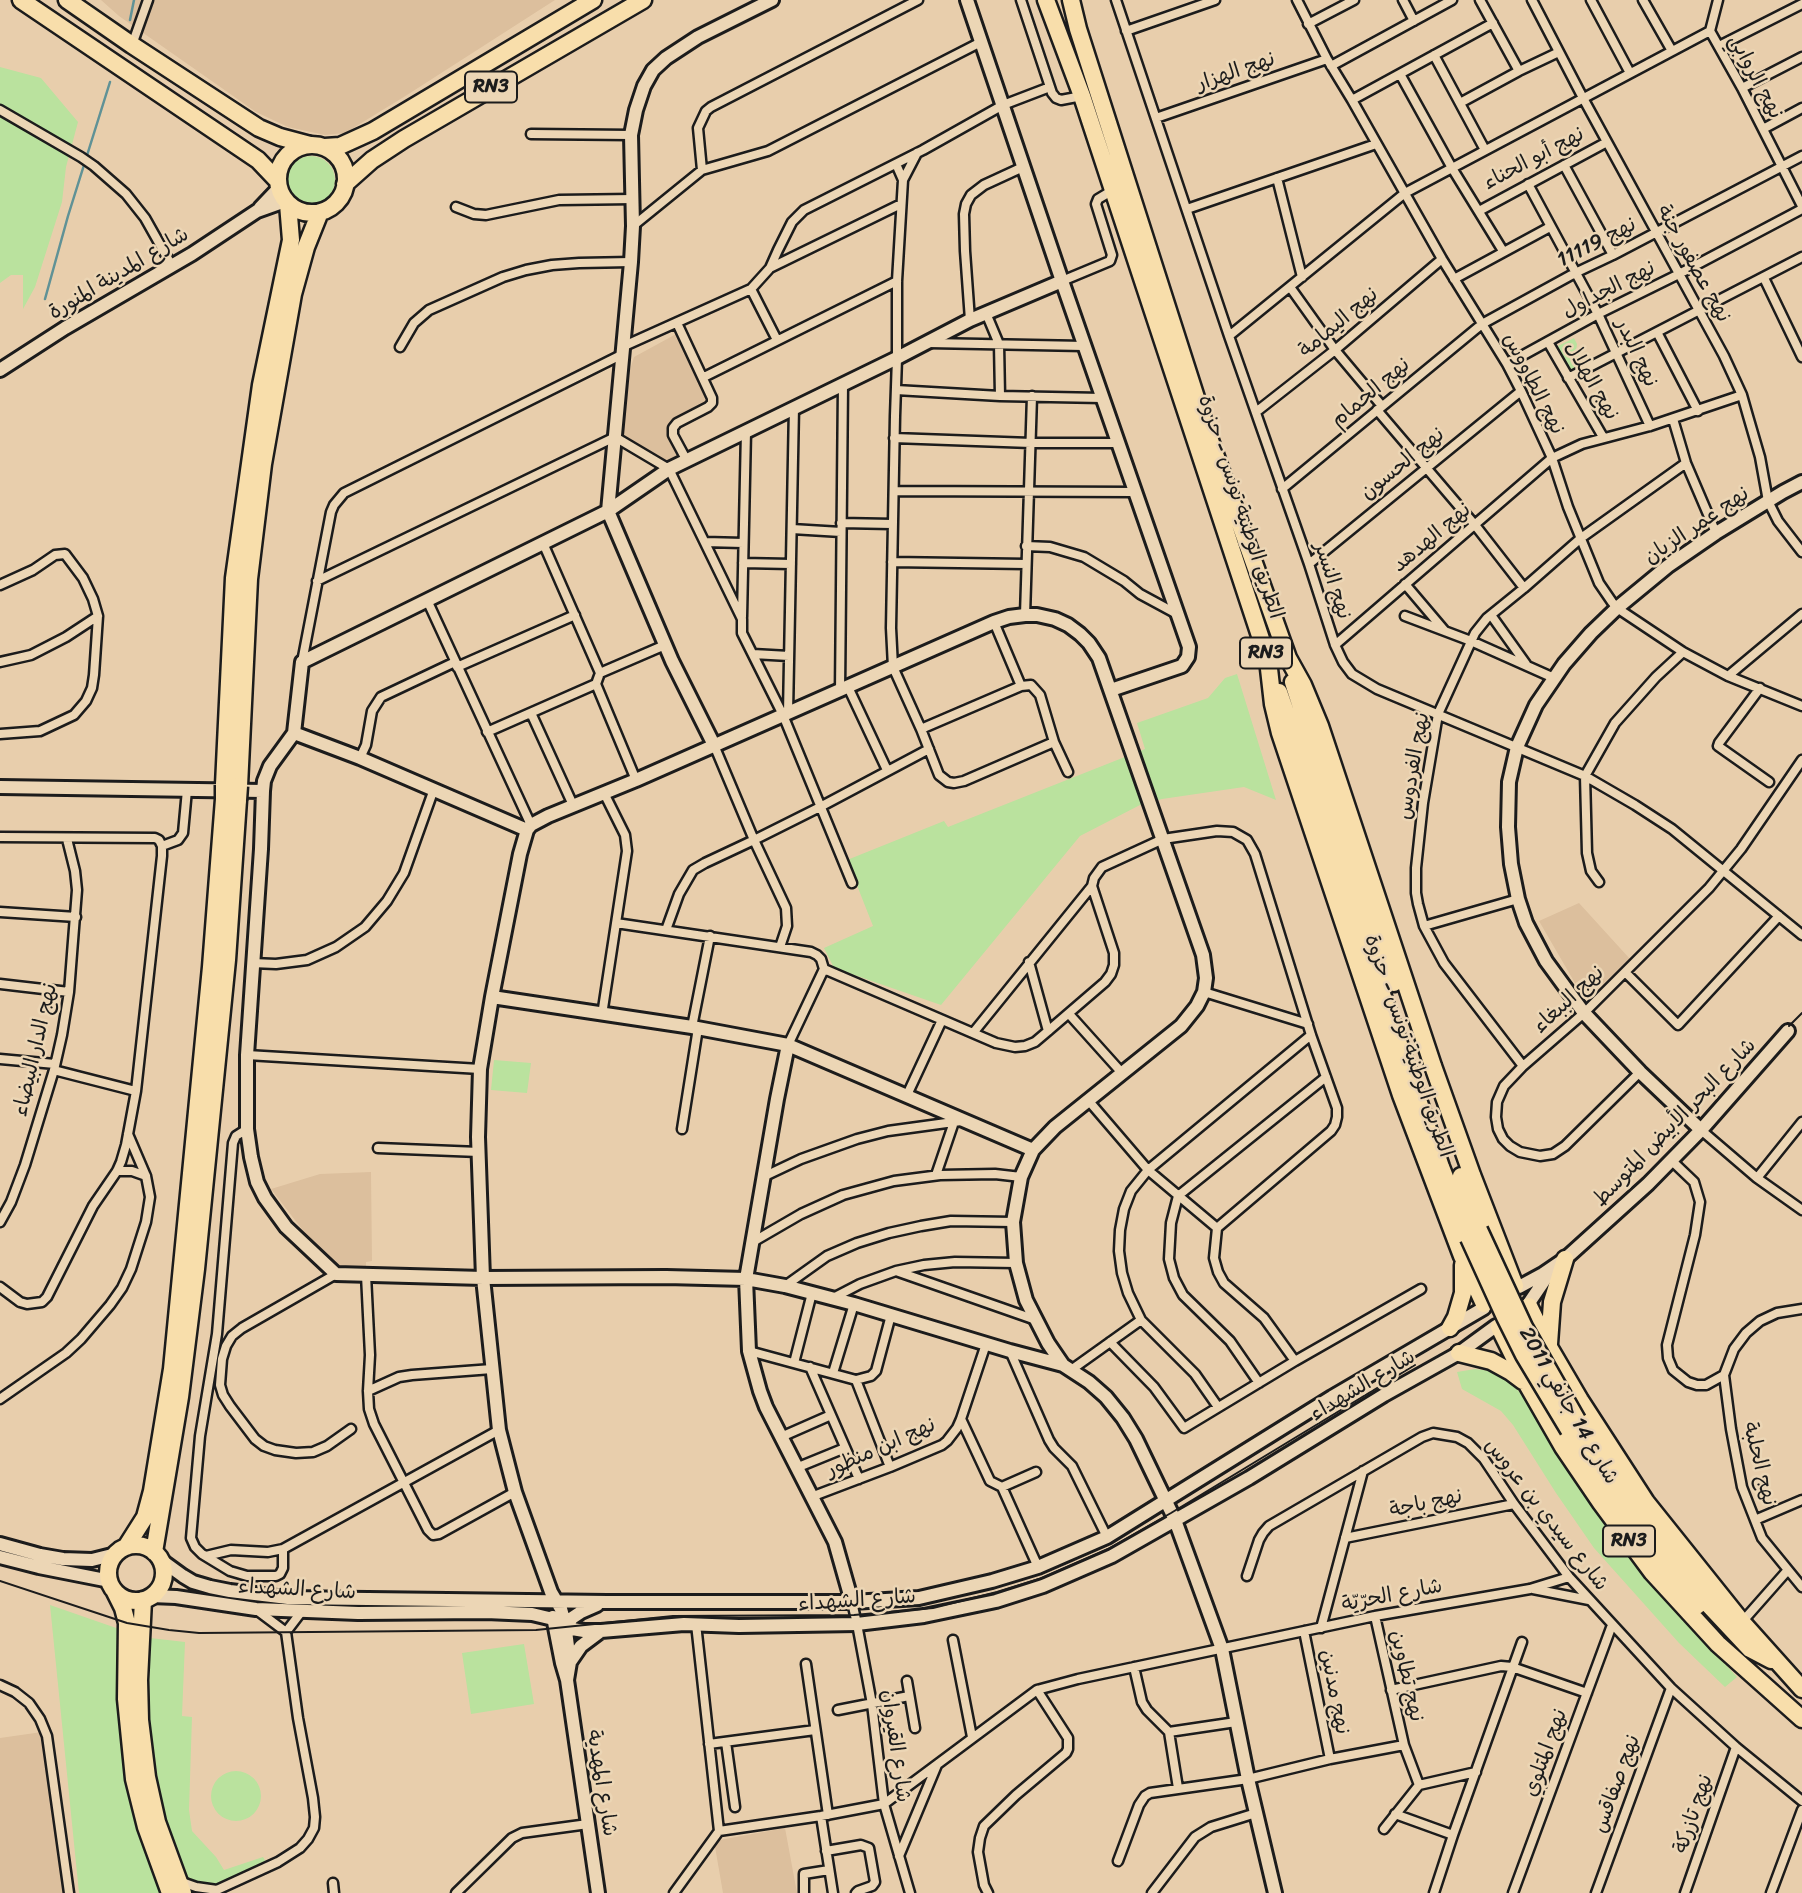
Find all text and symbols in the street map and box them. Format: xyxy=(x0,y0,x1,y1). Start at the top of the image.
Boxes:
street label: نهج الروابي xyxy=(1722,30,1788,124)
street label: نهج الهزار xyxy=(1193,47,1279,97)
road number: RN3 xyxy=(465,72,517,102)
street label: نهج أبو الحناء xyxy=(1479,122,1589,196)
street label: نهج عصفور جنة xyxy=(1650,201,1736,327)
street label: نهج 11119 xyxy=(1553,212,1641,274)
street label: شارع المدينة المنورة xyxy=(44,222,194,326)
street label: نهج الجداول xyxy=(1558,256,1660,324)
street label: نهج اليمامة xyxy=(1294,282,1384,364)
street label: نهج البدر xyxy=(1609,315,1663,391)
street label: نهج الطاووس xyxy=(1497,329,1569,439)
street label: نهج الهلال xyxy=(1558,337,1624,425)
street label: نهج الحمام xyxy=(1326,353,1416,433)
street label: الطريق الوطنية تونس - حزوة xyxy=(1192,392,1288,622)
street label: نهج الحسون xyxy=(1356,422,1450,506)
street label: نهج عمر الزيان xyxy=(1640,482,1754,570)
street label: نهج الهدهد xyxy=(1387,498,1477,578)
street label: نهج النسر xyxy=(1308,539,1356,623)
road number: RN3 xyxy=(1240,638,1292,668)
street label: نهج الفردوس xyxy=(1392,710,1436,822)
street label: الطريق الوطنية تونس - حزوة xyxy=(1358,931,1458,1161)
street label: نهج الببغاء xyxy=(1528,961,1610,1039)
street label: نهج الدار البيضاء xyxy=(8,981,64,1119)
street label: شارع البحر الأبيض المتوسط xyxy=(1588,1034,1762,1212)
street label: شارع 14 جانفي 2011 xyxy=(1513,1323,1623,1489)
street label: شارع الشهداء xyxy=(1306,1345,1420,1427)
street label: نهج ابن منظور xyxy=(822,1413,940,1483)
street label: نهج الحلبة xyxy=(1736,1419,1782,1509)
street label: شارع سيدي بن عروس xyxy=(1479,1434,1613,1596)
street label: نهج باجة xyxy=(1387,1484,1465,1524)
road number: RN3 xyxy=(1603,1526,1655,1556)
street label: شارع الشهداء xyxy=(237,1574,357,1606)
street label: شارع الحرّيّة xyxy=(1339,1574,1445,1618)
street label: شارع الشهداء xyxy=(797,1584,917,1618)
street label: نهج تطاوين xyxy=(1383,1628,1429,1724)
street label: نهج مدنين xyxy=(1313,1647,1355,1737)
street label: شارع القيروان xyxy=(875,1688,915,1804)
street label: نهج المتلوي xyxy=(1518,1706,1574,1800)
street label: شارع المهدية xyxy=(580,1728,622,1838)
street label: نهج صفاقس xyxy=(1588,1732,1646,1836)
street label: نهج تازركة xyxy=(1669,1771,1719,1857)

